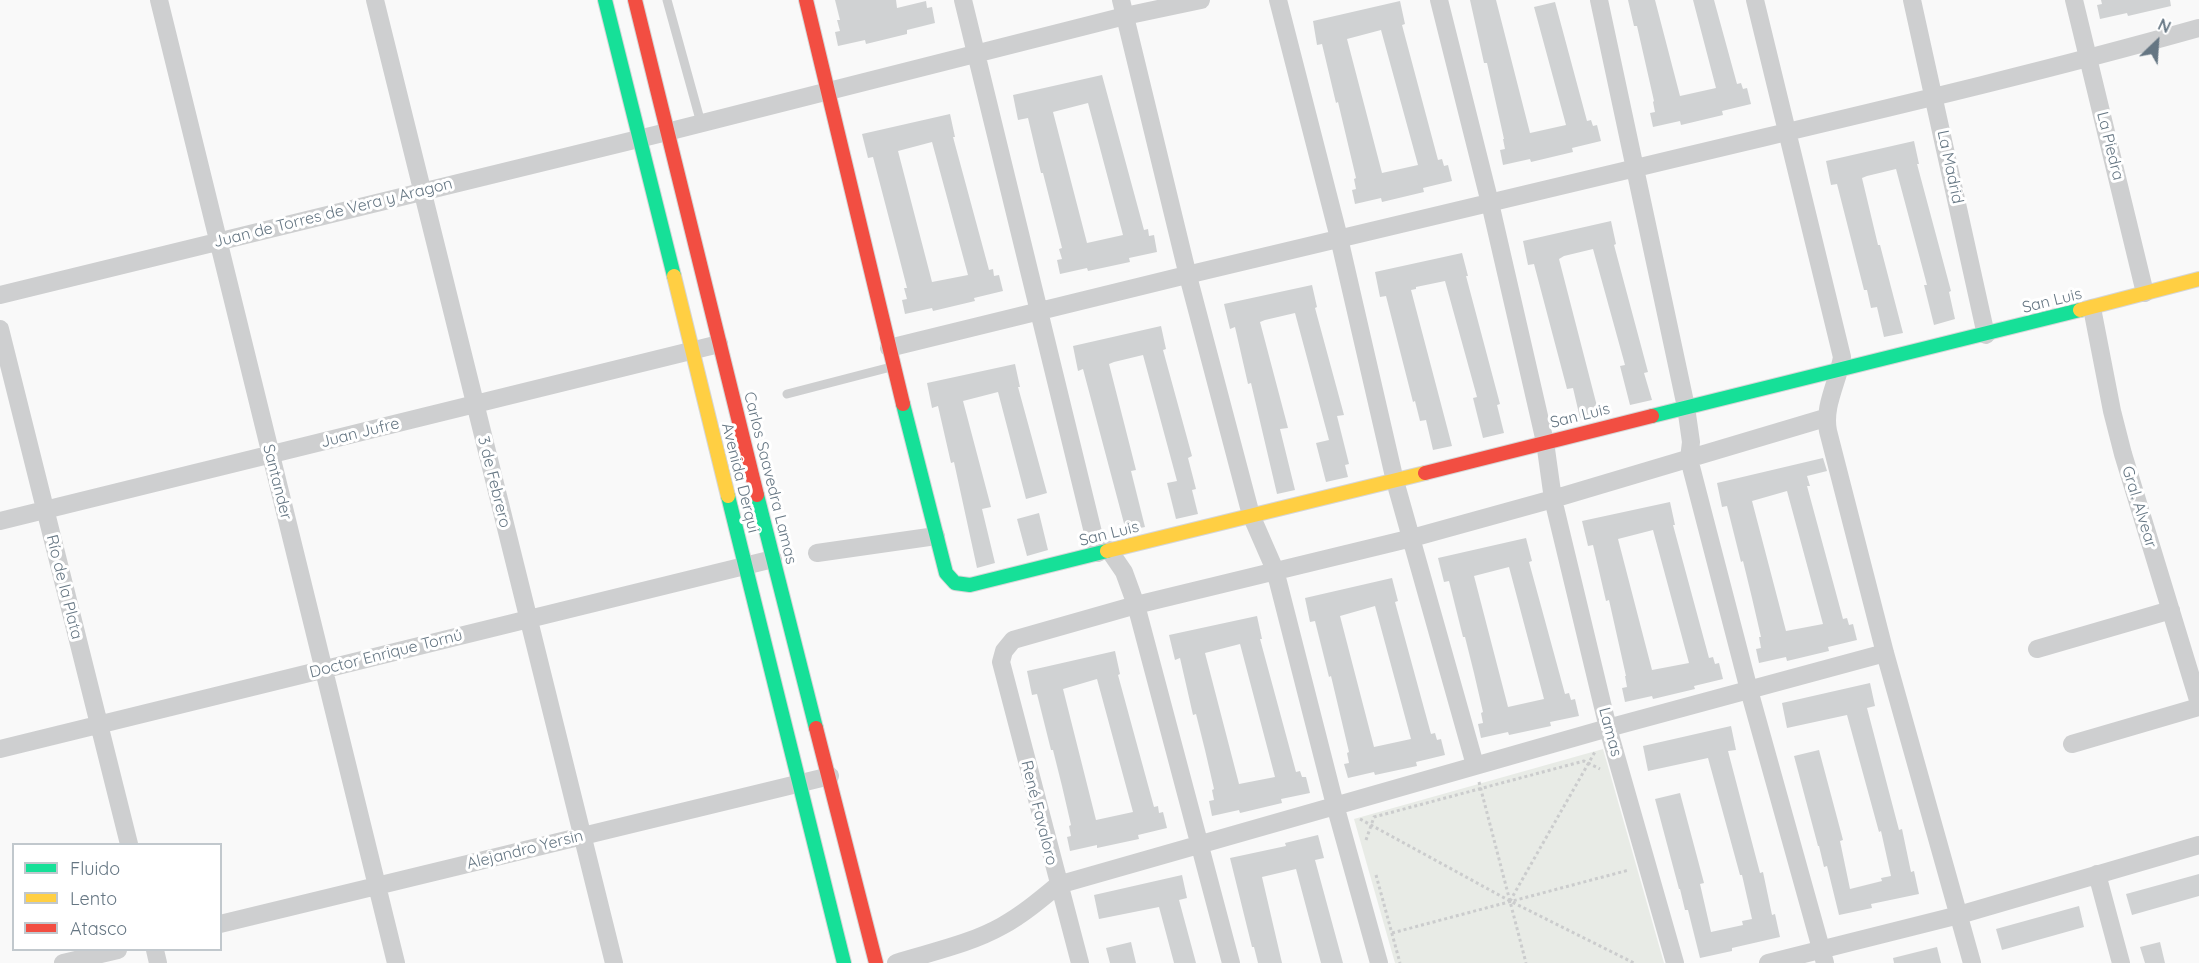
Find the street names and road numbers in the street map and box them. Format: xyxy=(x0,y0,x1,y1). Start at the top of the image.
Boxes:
street label: La Piedra xyxy=(2092,110,2128,182)
street label: La Madrid xyxy=(1933,129,1967,205)
street label: Juan de Torres de Vera y Aragon xyxy=(212,174,454,252)
street label: San Luis xyxy=(2020,284,2084,318)
street label: Carlos Saavedra Lamas xyxy=(739,390,801,566)
street label: San Luis xyxy=(1548,399,1612,433)
street label: Juan Jufre xyxy=(319,414,401,452)
street label: Avenida Derqui xyxy=(717,421,763,535)
street label: 3 de Febrero xyxy=(473,434,515,530)
street label: Santander xyxy=(258,442,296,522)
street label: Gral. Alvear xyxy=(2117,464,2161,550)
street label: San Luis xyxy=(1077,517,1141,551)
street label: Río de la Plata xyxy=(42,533,86,641)
street label: Doctor Enrique Tornú xyxy=(307,626,465,682)
street label: Lamas xyxy=(1594,705,1626,759)
street label: René Favaloro xyxy=(1017,759,1061,867)
street label: Alejandro Yersin xyxy=(465,826,585,874)

